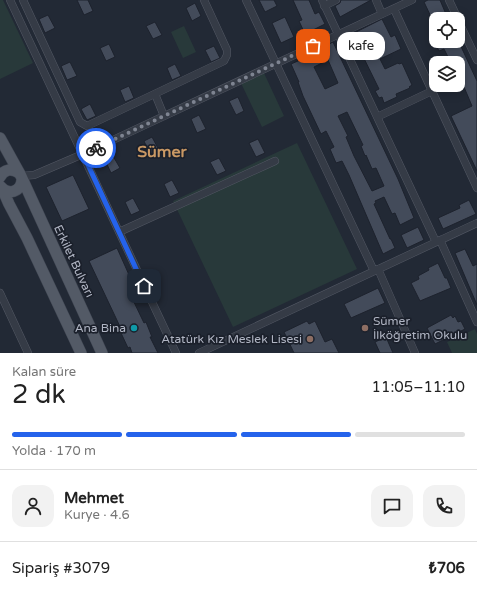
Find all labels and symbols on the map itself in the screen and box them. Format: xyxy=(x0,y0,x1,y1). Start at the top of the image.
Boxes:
pin xyxy=(296,29,330,63)
callout: kafe xyxy=(337,32,385,60)
courier xyxy=(76,128,116,168)
district label: Sümer xyxy=(137,142,188,162)
street label: Erkilet Bulvarı xyxy=(51,223,97,299)
pin xyxy=(127,269,161,303)
place label: Sümer İlköğretim Okulu xyxy=(373,314,467,342)
place label: Ana Bina xyxy=(75,321,126,335)
marker: Ana Bina xyxy=(129,323,139,333)
marker: Sümer İlköğretim Okulu xyxy=(360,323,370,333)
place label: Atatürk Kız Meslek Lisesi xyxy=(161,332,302,346)
marker: Atatürk Kız Meslek Lisesi xyxy=(305,334,315,344)

